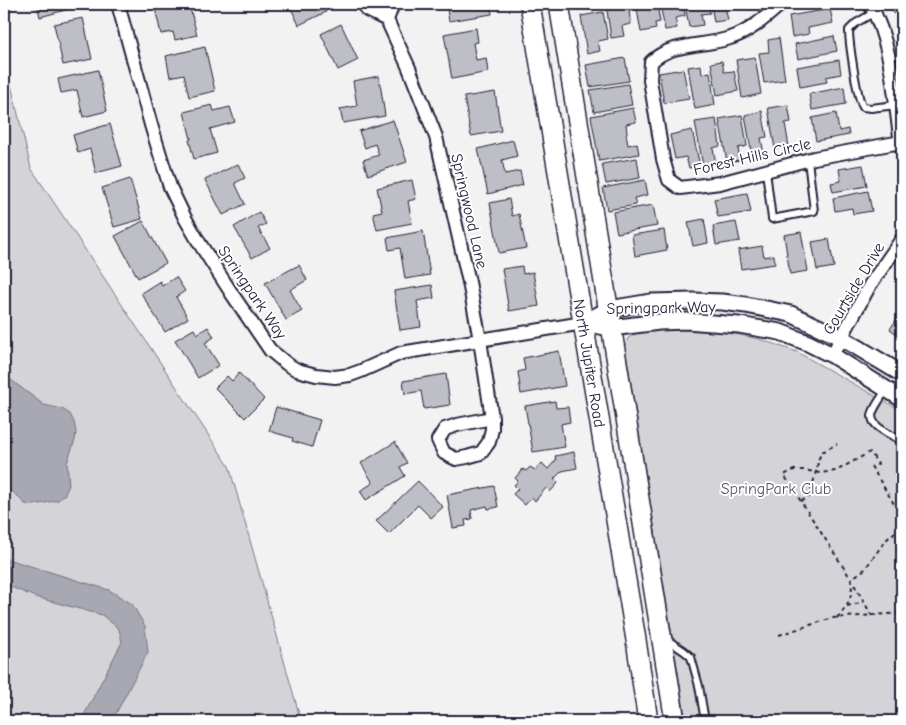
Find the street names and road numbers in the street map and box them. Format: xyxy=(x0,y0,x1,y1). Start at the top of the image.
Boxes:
street label: Forest Hills Circle xyxy=(692,135,813,179)
street label: Springwood Lane xyxy=(447,152,491,271)
street label: Courtside Drive xyxy=(819,239,888,338)
street label: Springpark Way xyxy=(214,242,291,343)
street label: North Jupiter Road xyxy=(569,298,608,429)
street label: Springpark Way xyxy=(606,298,717,318)

